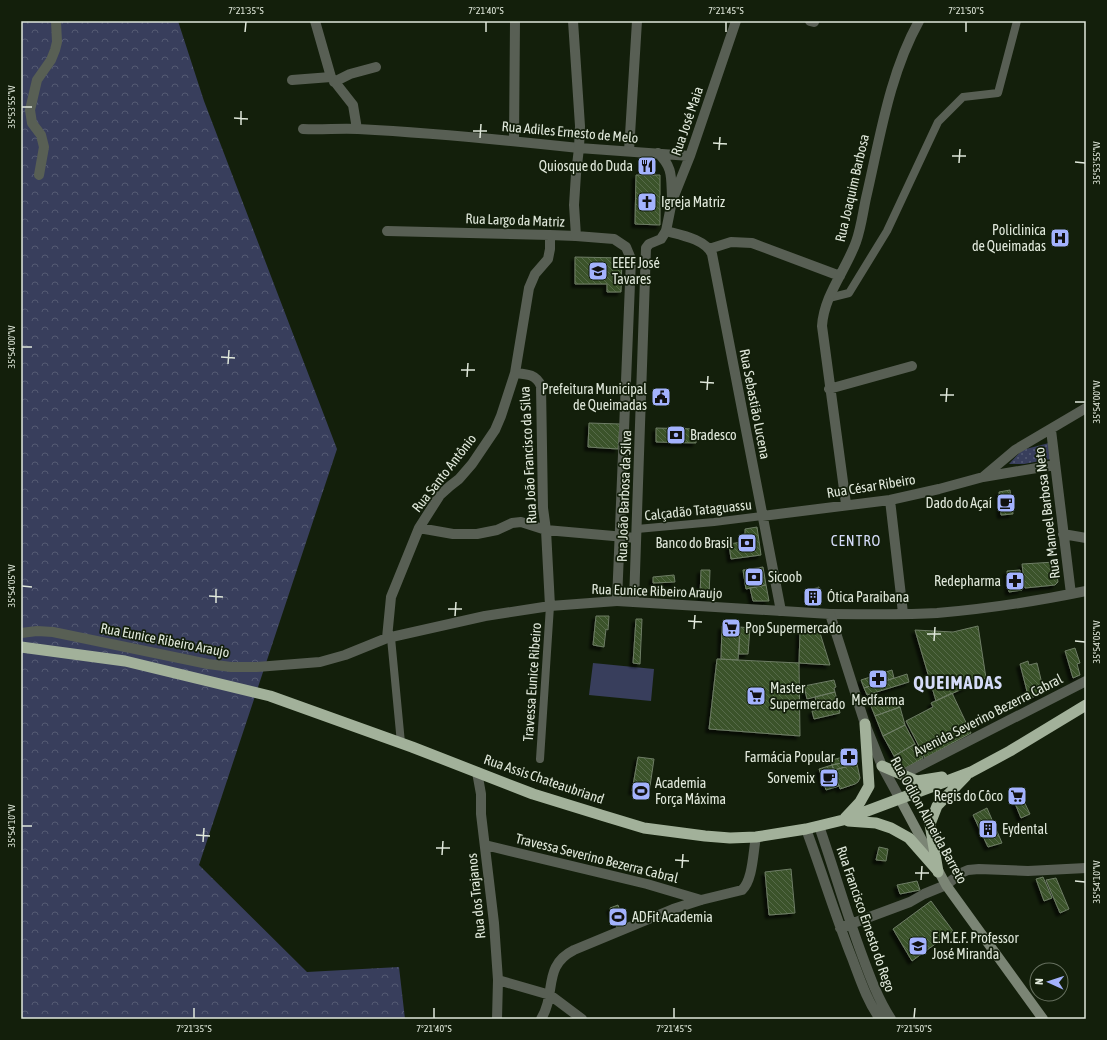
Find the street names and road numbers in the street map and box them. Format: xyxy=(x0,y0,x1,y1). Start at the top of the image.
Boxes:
street label: Rua José Maia xyxy=(668,84,706,158)
street label: Rua Adiles Ernesto de Melo xyxy=(501,118,639,146)
street label: Rua Joaquim Barbosa xyxy=(832,132,872,244)
street label: Rua Largo da Matriz xyxy=(465,210,565,230)
street label: Rua Sebastião Lucena xyxy=(736,348,774,460)
street label: Rua João Francisco da Silva xyxy=(516,386,540,524)
street label: Rua João Barbosa da Silva xyxy=(614,430,634,562)
street label: Rua Santo Antônio xyxy=(409,431,479,515)
street label: Rua Manoel Barbosa Neto xyxy=(1031,446,1063,580)
street label: Rua César Ribeiro xyxy=(826,471,916,501)
street label: Calçadão Tataguassu xyxy=(644,496,752,524)
street label: Rua Eunice Ribeiro Araujo xyxy=(591,581,723,601)
street label: Rua Eunice Ribeiro Araujo xyxy=(99,620,231,660)
street label: Travessa Eunice Ribeiro xyxy=(520,622,544,742)
street label: Avenida Severino Bezerra Cabral xyxy=(911,670,1065,760)
street label: Rua Assis Chateaubriand xyxy=(482,751,606,807)
street label: Rua Odilon Almeida Barreto xyxy=(887,754,971,886)
street label: Travessa Severino Bezerra Cabral xyxy=(514,830,680,886)
street label: Rua Francisco Ernesto do Rego xyxy=(834,844,898,994)
street label: Rua dos Trajanos xyxy=(464,852,488,940)

